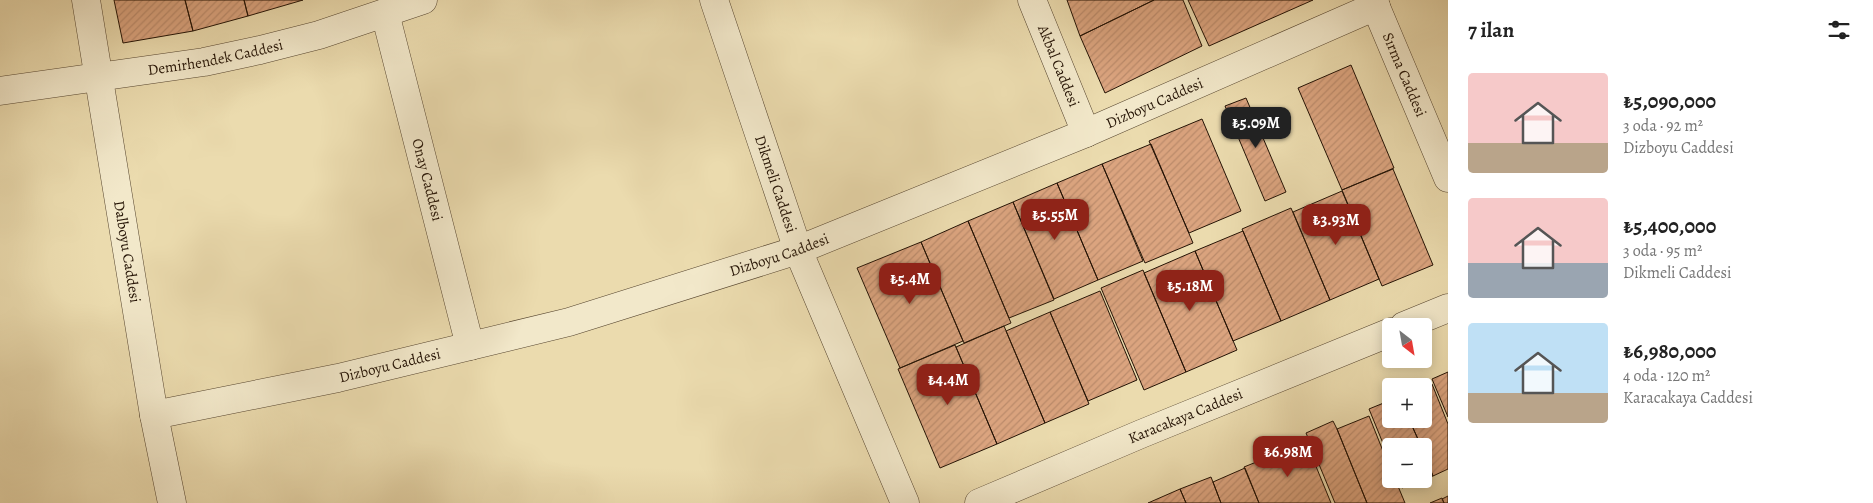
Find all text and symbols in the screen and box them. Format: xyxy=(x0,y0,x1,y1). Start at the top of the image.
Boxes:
text: 7 ilan xyxy=(1468,16,1514,44)
icon: filters xyxy=(1825,16,1853,44)
street label: Akbal Caddesi xyxy=(1033,21,1084,110)
street label: Sırma Caddesi xyxy=(1378,29,1431,120)
street label: Demirhendek Caddesi xyxy=(146,35,285,80)
street label: Dizboyu Caddesi xyxy=(1103,73,1206,133)
text: ₺5,090,000 xyxy=(1623,87,1716,115)
icon: home xyxy=(1508,93,1568,153)
pin: ₺5.09M xyxy=(1215,106,1297,149)
text: ₺5.09M xyxy=(1232,112,1280,134)
text: 3 oda · 92 m² xyxy=(1623,115,1703,137)
street label: Dikmeli Caddesi xyxy=(750,132,801,235)
street label: Onay Caddesi xyxy=(407,136,448,223)
text: Dizboyu Caddesi xyxy=(1623,137,1734,159)
pin: ₺5.55M xyxy=(1014,198,1096,241)
street label: Dalboyu Caddesi xyxy=(109,199,145,304)
text: ₺5.55M xyxy=(1032,204,1078,226)
pin: ₺3.93M xyxy=(1295,204,1377,246)
text: ₺3.93M xyxy=(1313,209,1359,231)
text: ₺5,400,000 xyxy=(1623,212,1716,240)
icon: home xyxy=(1508,218,1568,278)
street label: Dizboyu Caddesi xyxy=(727,228,832,281)
text: 3 oda · 95 m² xyxy=(1623,240,1702,262)
pin: ₺5.4M xyxy=(875,262,945,305)
text: Dikmeli Caddesi xyxy=(1623,262,1732,284)
text: ₺5.4M xyxy=(890,268,930,290)
pin: ₺5.18M xyxy=(1149,270,1231,312)
text: ₺5.18M xyxy=(1167,275,1213,297)
north arrow xyxy=(1382,318,1432,368)
map controls xyxy=(1382,318,1432,488)
text: ₺6,980,000 xyxy=(1623,337,1716,365)
street label: Dizboyu Caddesi xyxy=(337,343,443,387)
icon: home xyxy=(1508,343,1568,403)
pin: ₺4.4M xyxy=(913,364,983,406)
text: 4 oda · 120 m² xyxy=(1623,365,1710,387)
text: ₺4.4M xyxy=(928,369,968,391)
button: + xyxy=(1382,378,1432,428)
street label: Karacakaya Caddesi xyxy=(1125,384,1246,448)
text: Karacakaya Caddesi xyxy=(1623,387,1753,409)
pin: ₺6.98M xyxy=(1247,436,1329,478)
button: − xyxy=(1382,438,1432,488)
text: ₺6.98M xyxy=(1264,441,1312,463)

